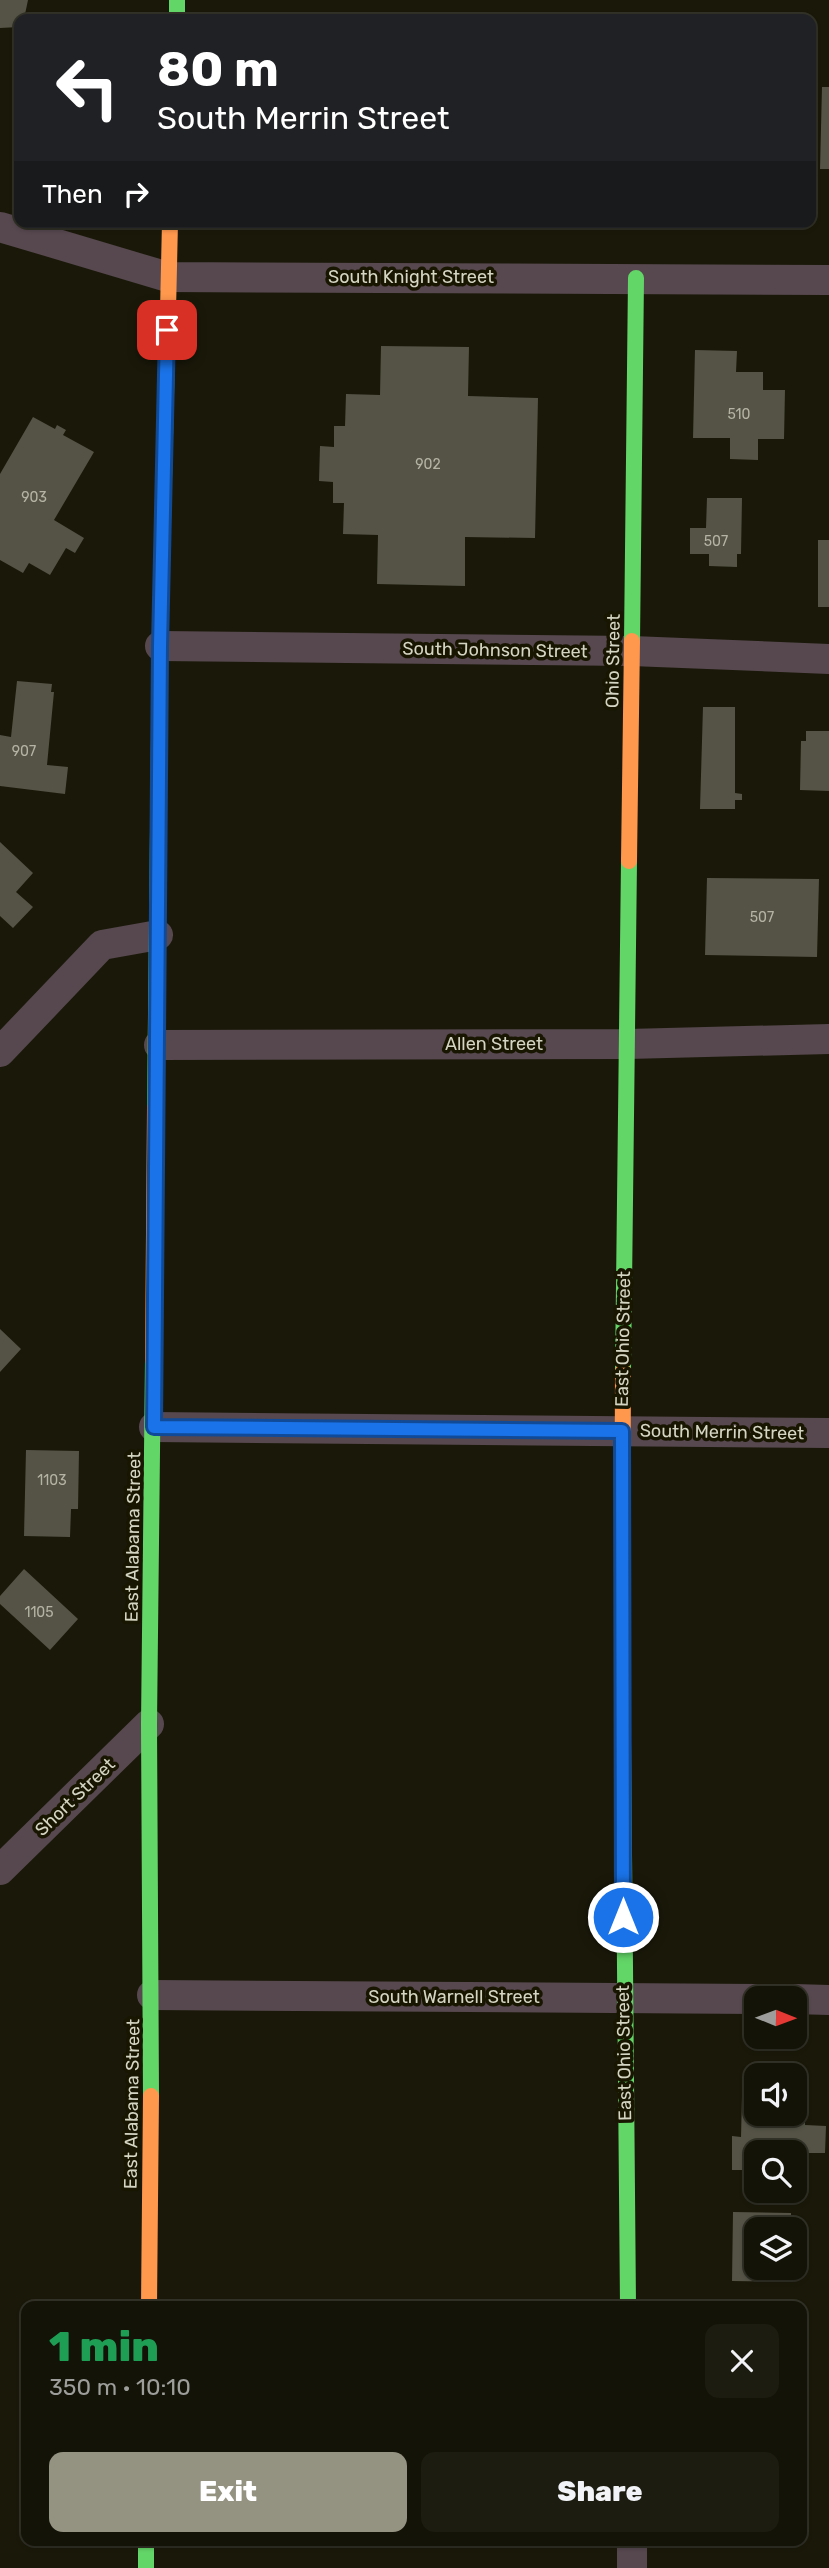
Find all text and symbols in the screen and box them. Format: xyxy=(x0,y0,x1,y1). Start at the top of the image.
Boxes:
text: 80 m xyxy=(157,40,279,98)
icon: left xyxy=(42,42,133,133)
text: South Merrin Street xyxy=(157,99,450,137)
icon: right xyxy=(117,175,155,213)
text: Then xyxy=(42,179,103,210)
street label: South Knight Street xyxy=(328,266,494,288)
pin xyxy=(137,300,197,360)
icon: arrive xyxy=(148,311,186,349)
house number: 510 xyxy=(728,406,751,423)
house number: 902 xyxy=(415,456,441,473)
house number: 903 xyxy=(21,489,47,506)
house number: 507 xyxy=(704,533,728,550)
street label: Ohio Street xyxy=(601,614,625,708)
street label: South Johnson Street xyxy=(402,637,588,663)
house number: 907 xyxy=(12,743,36,760)
house number: 507 xyxy=(750,909,774,926)
street label: Allen Street xyxy=(445,1033,543,1055)
street label: East Ohio Street xyxy=(611,1271,635,1407)
street label: South Merrin Street xyxy=(640,1420,804,1444)
street label: East Alabama Street xyxy=(121,1452,145,1622)
house number: 1103 xyxy=(37,1472,67,1489)
house number: 1105 xyxy=(24,1604,54,1621)
street label: Short Street xyxy=(30,1753,120,1841)
position arrow xyxy=(586,1880,660,1954)
street label: East Ohio Street xyxy=(612,1985,636,2121)
street label: South Warnell Street xyxy=(368,1986,540,2008)
north arrow xyxy=(744,1986,807,2049)
map controls xyxy=(744,1986,807,2280)
street label: East Alabama Street xyxy=(120,2019,144,2189)
button: sound xyxy=(744,2063,807,2126)
button: search xyxy=(744,2140,807,2203)
button: layers xyxy=(744,2217,807,2280)
text: 1 min xyxy=(49,2322,159,2372)
button: close xyxy=(705,2324,779,2398)
text: 350 m · 10:10 xyxy=(49,2373,191,2401)
button: Exit xyxy=(49,2452,407,2532)
button: Share xyxy=(421,2452,779,2532)

